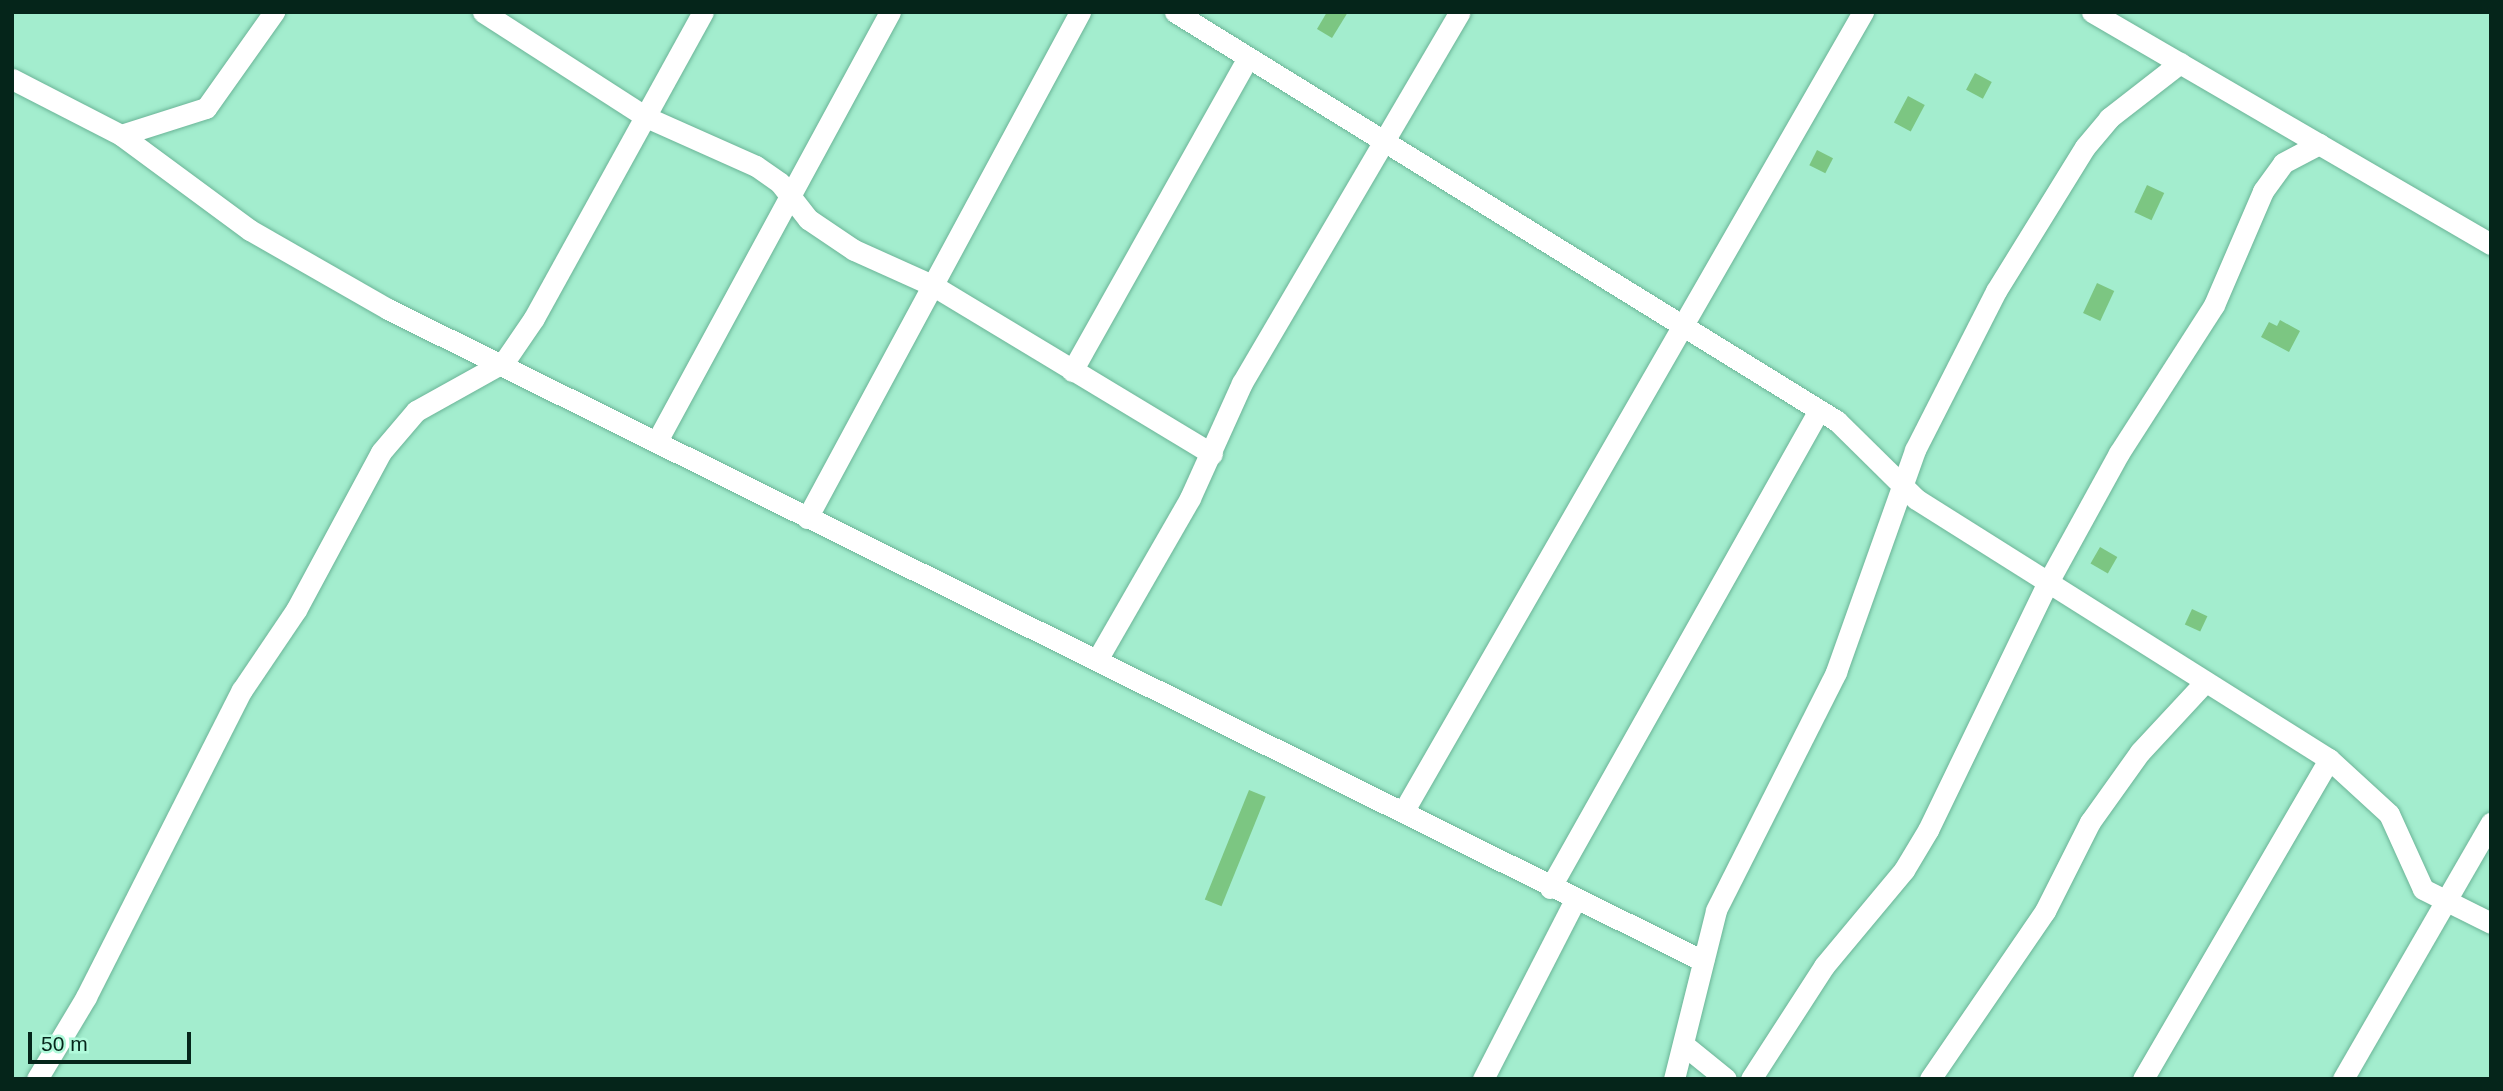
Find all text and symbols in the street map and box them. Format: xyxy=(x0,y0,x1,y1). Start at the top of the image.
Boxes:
scale bar xyxy=(32,1018,194,1062)
text: 50 m xyxy=(41,1032,88,1055)

